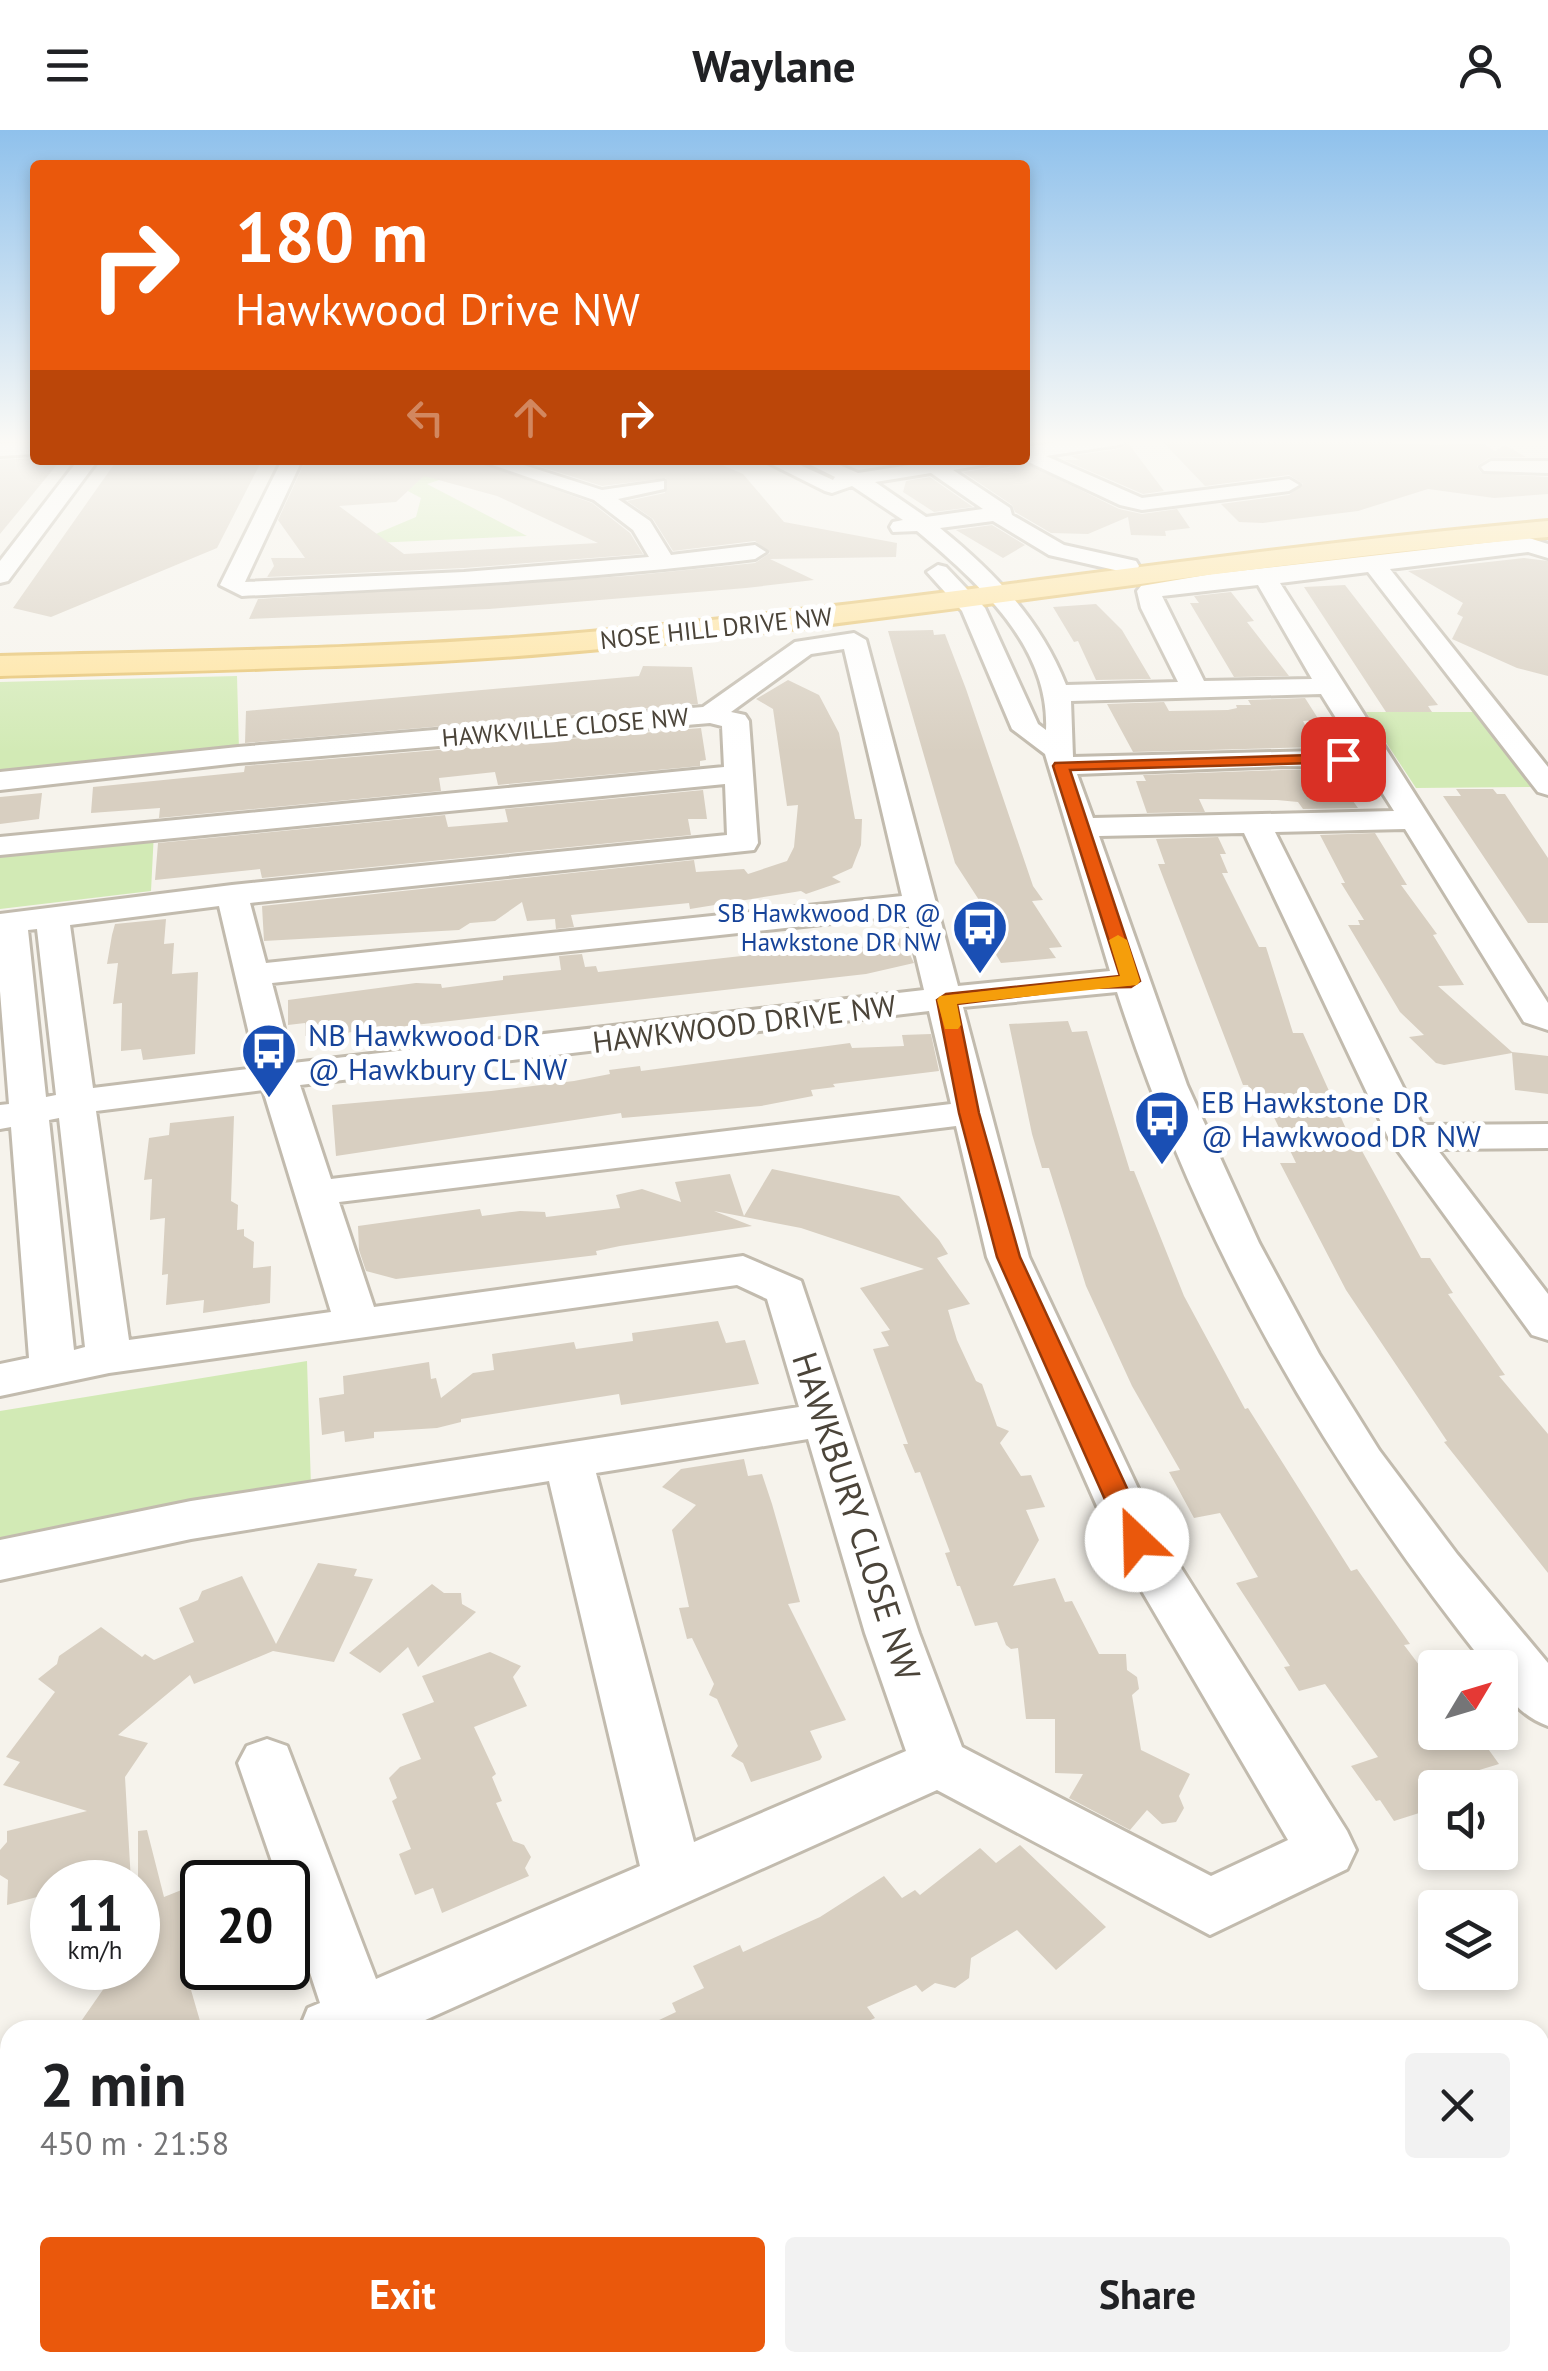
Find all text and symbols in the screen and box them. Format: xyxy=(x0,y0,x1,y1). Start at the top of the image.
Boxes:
text: Waylane xyxy=(692,36,856,94)
icon: menu xyxy=(40,38,95,93)
icon: person xyxy=(1453,38,1508,93)
text: 180 m xyxy=(235,191,428,281)
icon: right xyxy=(70,200,200,330)
text: Hawkwood Drive NW xyxy=(235,279,640,337)
icon: left xyxy=(398,390,453,445)
icon: ahead xyxy=(503,390,558,445)
icon: right xyxy=(608,390,663,445)
street label: NOSE HILL DRIVE NW xyxy=(598,600,834,656)
street label: HAWKVILLE CLOSE NW xyxy=(440,700,690,754)
pin xyxy=(1301,717,1386,802)
icon: arrive xyxy=(1316,732,1371,787)
place label: SB Hawkwood DR @ Hawkstone DR NW xyxy=(717,897,941,958)
bus stop icon: SB Hawkwood DR @ Hawkstone DR NW xyxy=(950,897,1010,976)
street label: HAWKWOOD DRIVE NW xyxy=(590,985,898,1061)
place label: NB Hawkwood DR @ Hawkbury CL NW xyxy=(308,1015,567,1088)
bus stop icon: NB Hawkwood DR @ Hawkbury CL NW xyxy=(239,1021,299,1100)
place label: EB Hawkstone DR @ Hawkwood DR NW xyxy=(1201,1082,1481,1155)
bus stop icon: EB Hawkstone DR @ Hawkwood DR NW xyxy=(1132,1088,1192,1167)
street label: HAWKBURY CLOSE NW xyxy=(782,1346,932,1686)
position arrow xyxy=(1085,1488,1189,1592)
north arrow xyxy=(1418,1650,1518,1750)
map controls xyxy=(1418,1650,1518,1990)
button: sound xyxy=(1418,1770,1518,1870)
speed limit sign: 20 xyxy=(180,1860,310,1990)
text: 11 xyxy=(67,1880,123,1945)
button: layers xyxy=(1418,1890,1518,1990)
text: km/h xyxy=(68,1934,122,1966)
text: 2 min xyxy=(40,2045,186,2123)
button: close xyxy=(1405,2053,1510,2158)
text: 450 m · 21:58 xyxy=(40,2122,229,2164)
button: Exit xyxy=(40,2237,765,2352)
button: Share xyxy=(785,2237,1510,2352)

